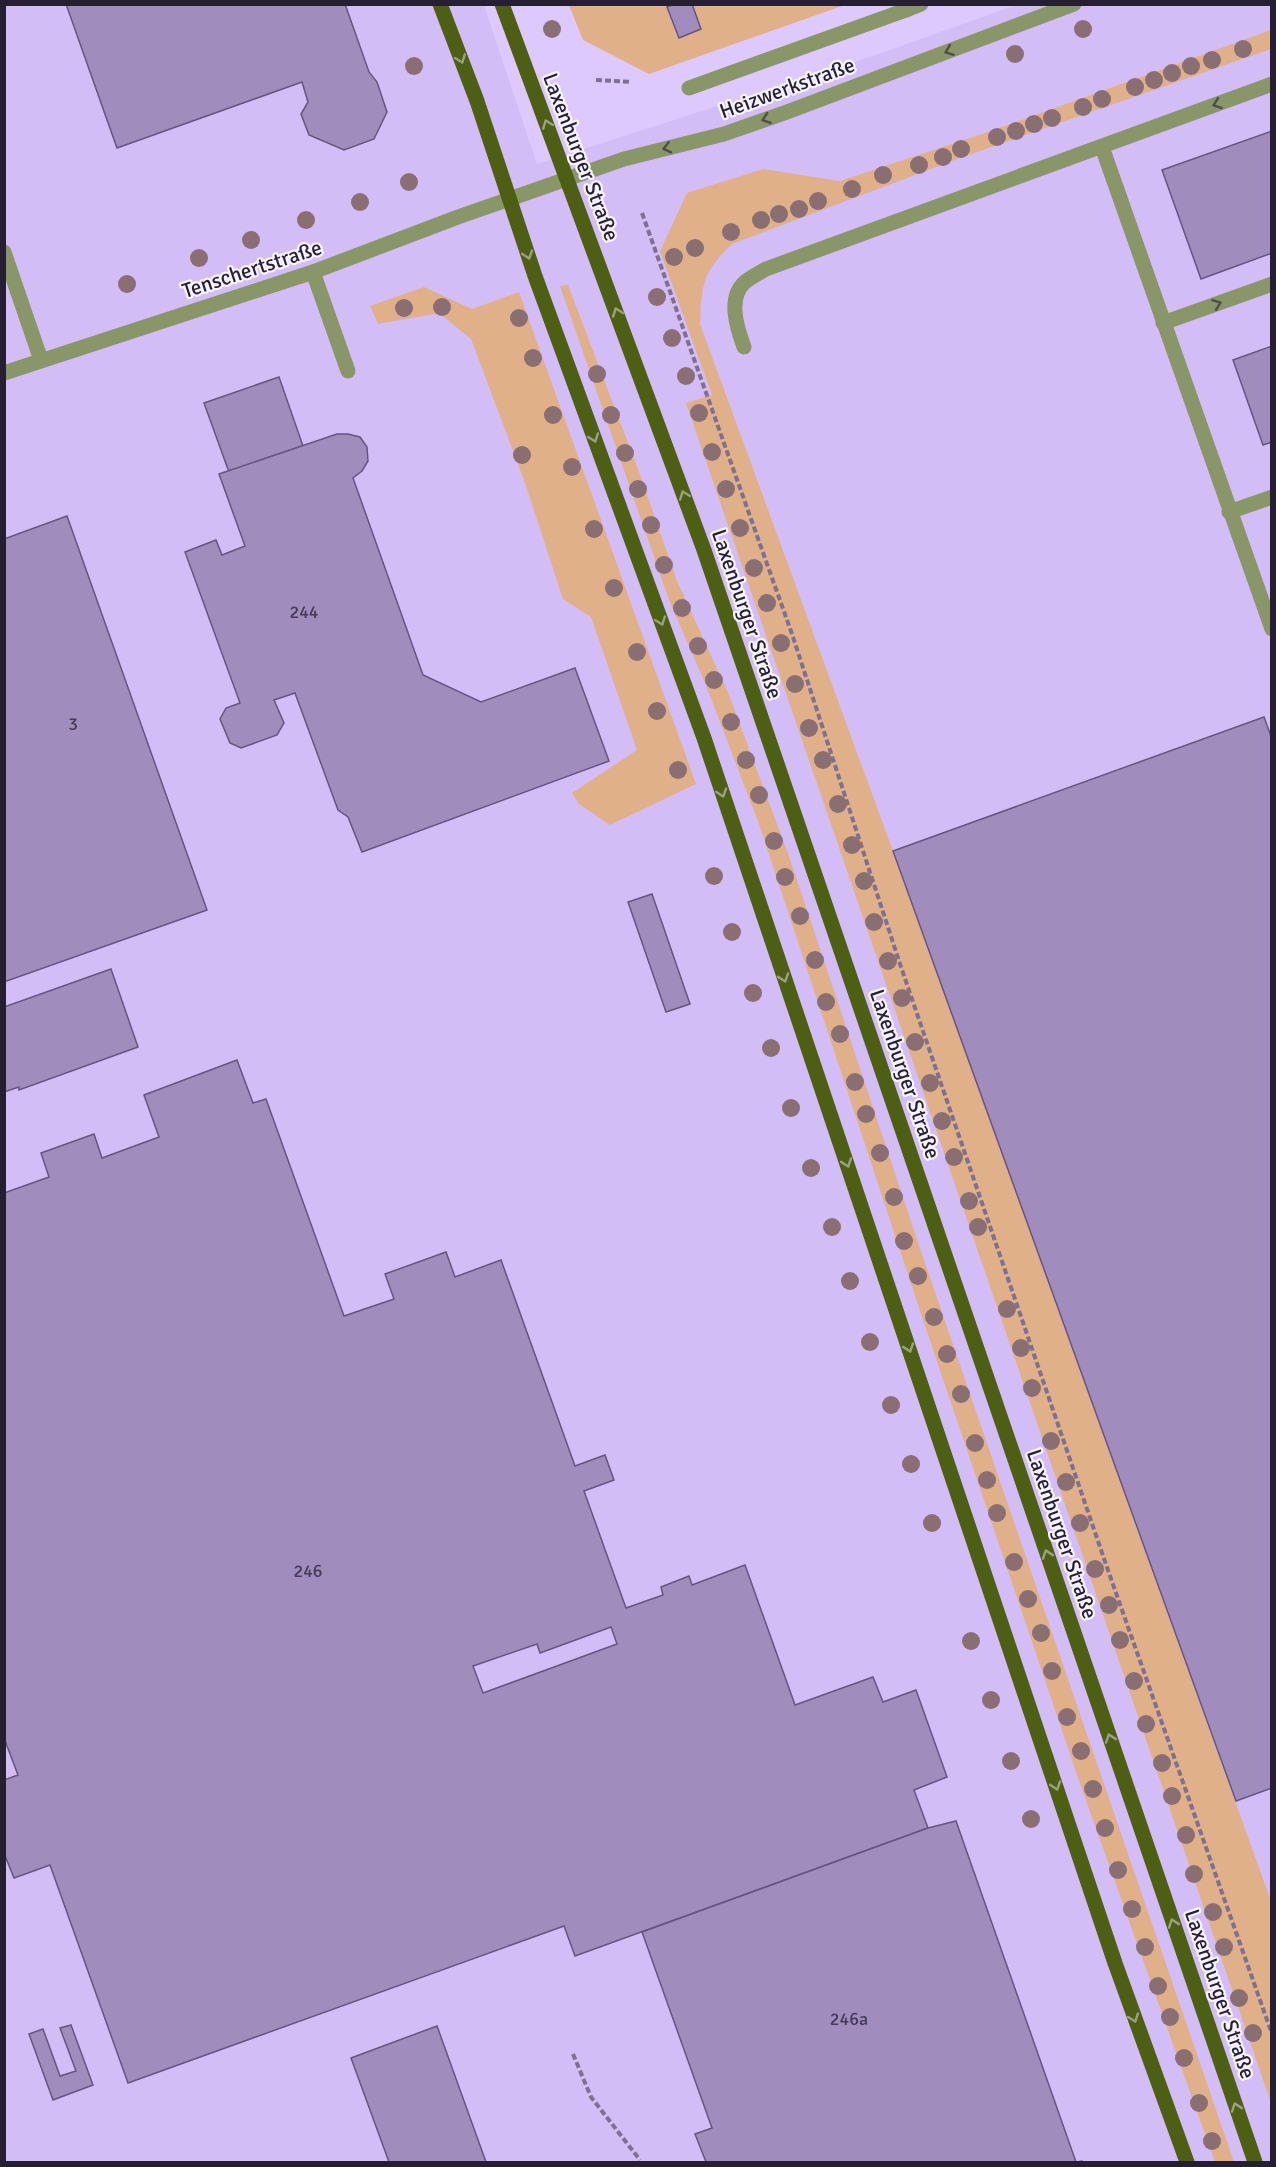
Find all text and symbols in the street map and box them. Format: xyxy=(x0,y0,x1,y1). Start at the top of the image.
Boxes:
one-way arrow xyxy=(944,44,955,56)
street label: Heizwerkstraße xyxy=(716,52,858,124)
one-way arrow xyxy=(454,53,467,64)
street label: Laxenburger Straße xyxy=(537,69,625,245)
one-way arrow xyxy=(1212,97,1222,110)
one-way arrow xyxy=(761,112,772,125)
one-way arrow xyxy=(542,120,554,131)
one-way arrow xyxy=(662,140,672,153)
street label: Tenschertstraße xyxy=(179,234,325,304)
one-way arrow xyxy=(521,249,533,260)
one-way arrow xyxy=(1211,298,1222,311)
one-way arrow xyxy=(611,307,624,318)
one-way arrow xyxy=(587,432,600,443)
one-way arrow xyxy=(678,491,691,501)
street label: Laxenburger Straße xyxy=(706,526,788,702)
house number: 244 xyxy=(289,601,319,623)
one-way arrow xyxy=(654,615,667,626)
house number: 3 xyxy=(68,713,78,735)
one-way arrow xyxy=(715,787,728,798)
one-way arrow xyxy=(777,972,790,983)
street label: Laxenburger Straße xyxy=(864,986,946,1162)
one-way arrow xyxy=(839,1157,852,1168)
one-way arrow xyxy=(901,1342,914,1353)
street label: Laxenburger Straße xyxy=(1021,1446,1103,1622)
one-way arrow xyxy=(1042,1549,1054,1560)
house number: 246 xyxy=(293,1560,323,1582)
one-way arrow xyxy=(1105,1733,1117,1744)
one-way arrow xyxy=(1048,1780,1061,1791)
street label: Laxenburger Straße xyxy=(1179,1906,1261,2082)
one-way arrow xyxy=(1168,1918,1181,1929)
house number: 246a xyxy=(830,2008,868,2030)
one-way arrow xyxy=(1127,2012,1140,2023)
one-way arrow xyxy=(1231,2102,1244,2113)

